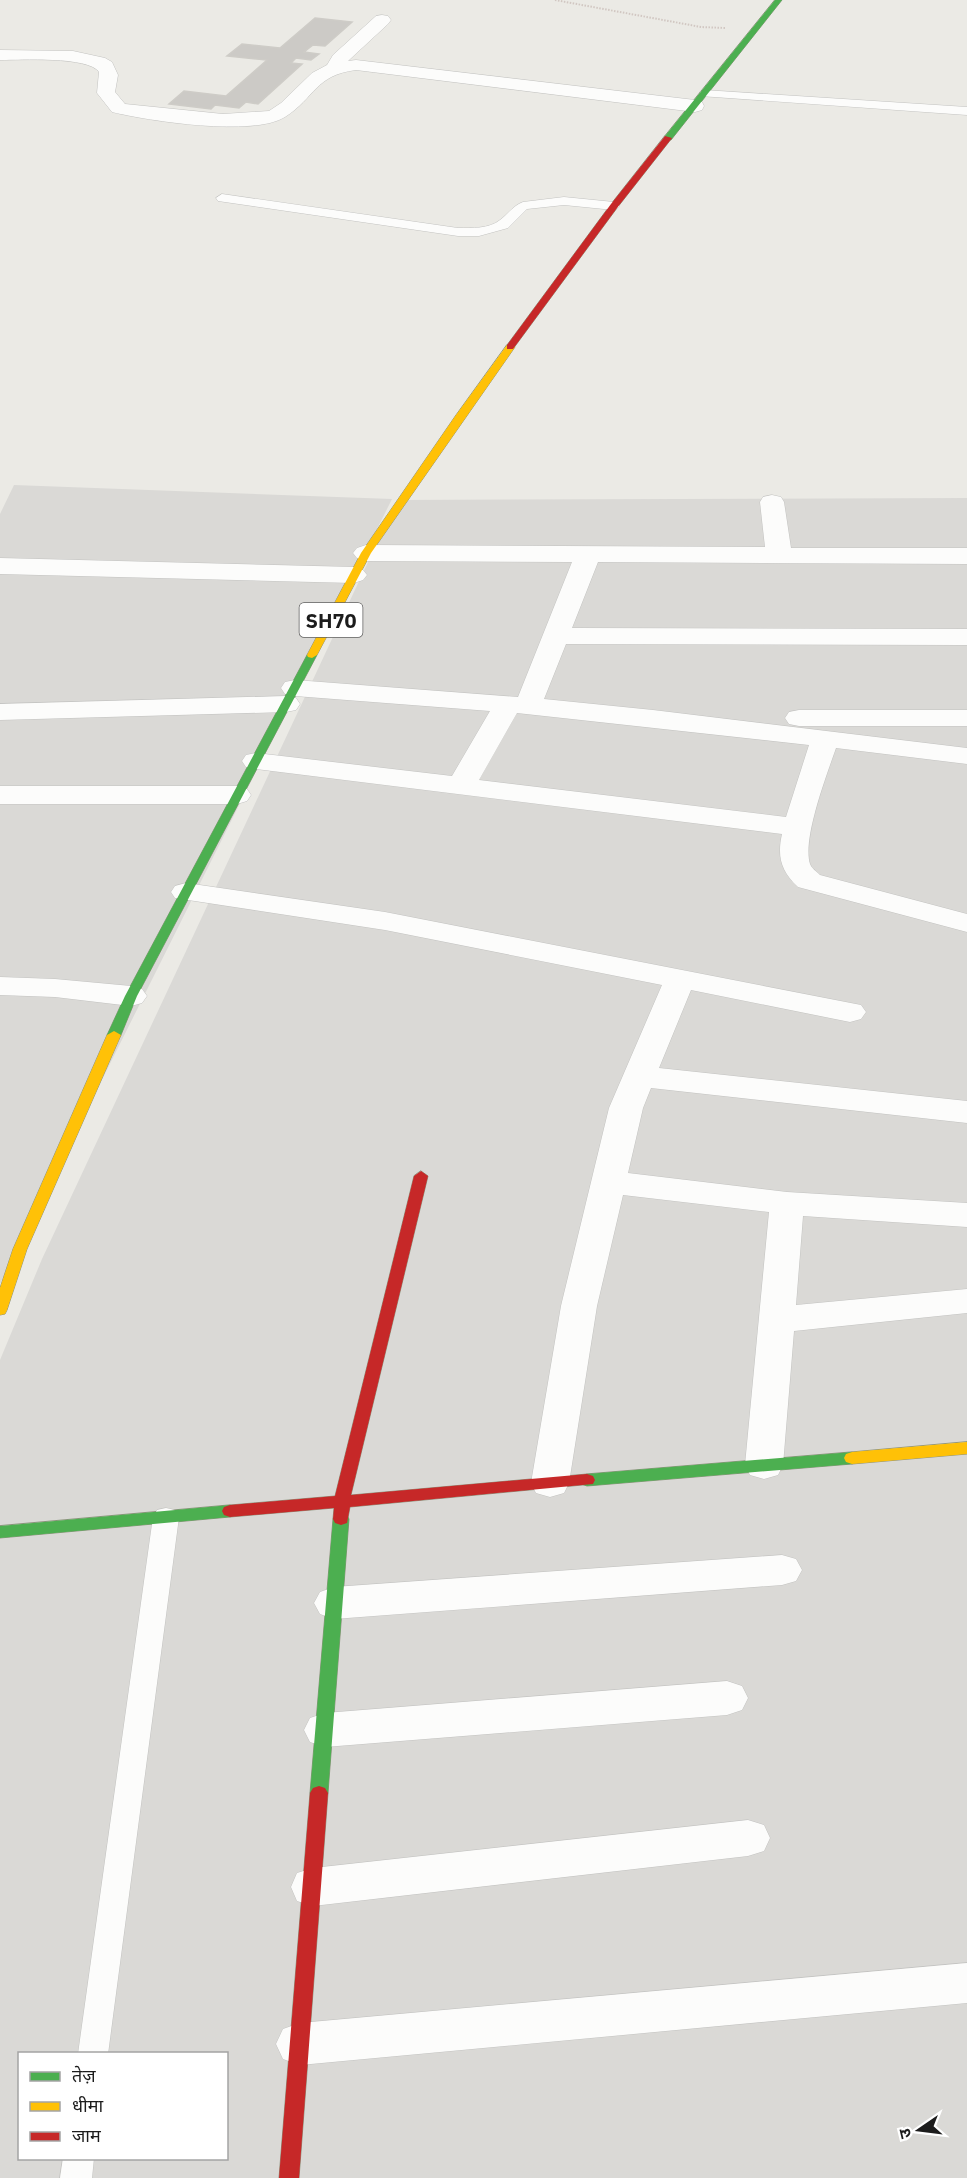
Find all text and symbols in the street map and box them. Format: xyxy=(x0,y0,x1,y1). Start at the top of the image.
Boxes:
road number: SH70 xyxy=(300,603,362,637)
legend xyxy=(18,2052,228,2160)
text: तेज़ xyxy=(72,2064,96,2087)
text: धीमा xyxy=(72,2094,103,2117)
north arrow xyxy=(889,2100,949,2160)
text: जाम xyxy=(72,2124,102,2147)
text: उ xyxy=(893,2126,915,2141)

